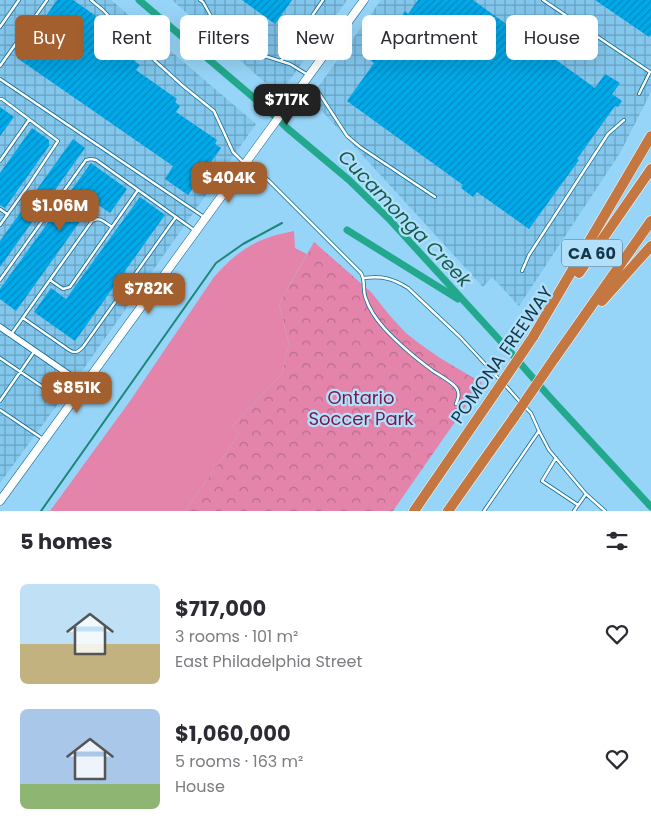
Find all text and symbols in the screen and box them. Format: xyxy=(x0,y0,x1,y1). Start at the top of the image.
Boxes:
chip: Buy xyxy=(15,15,84,60)
chip: Rent xyxy=(94,15,170,60)
chip: Filters xyxy=(180,15,268,60)
chip: New xyxy=(278,15,352,60)
chip: Apartment xyxy=(362,15,496,60)
chip: House xyxy=(506,15,598,60)
pin: $717K xyxy=(252,84,322,126)
text: $717K xyxy=(265,88,309,111)
water label: Cucamonga Creek xyxy=(332,144,478,294)
pin: $404K xyxy=(194,162,264,204)
text: $404K xyxy=(202,166,256,189)
pin: $1.06M xyxy=(19,190,101,232)
text: $1.06M xyxy=(32,194,88,217)
road number: CA 60 xyxy=(562,240,622,266)
pin: $782K xyxy=(114,272,184,315)
text: $782K xyxy=(124,277,174,300)
street label: POMONA FREEWAY xyxy=(445,281,559,428)
pin: $851K xyxy=(42,372,112,414)
text: $851K xyxy=(53,376,101,399)
park label: Ontario Soccer Park xyxy=(308,385,414,431)
text: 5 homes xyxy=(20,527,113,556)
icon: filters xyxy=(603,527,631,555)
text: $717,000 xyxy=(175,594,266,623)
icon: home xyxy=(60,604,120,664)
icon: heart xyxy=(603,620,631,648)
text: 3 rooms · 101 m² xyxy=(175,625,298,648)
text: East Philadelphia Street xyxy=(175,650,362,673)
text: $1,060,000 xyxy=(175,719,291,748)
icon: home xyxy=(60,729,120,789)
icon: heart xyxy=(603,745,631,773)
text: 5 rooms · 163 m² xyxy=(175,750,303,773)
text: House xyxy=(175,775,225,798)

